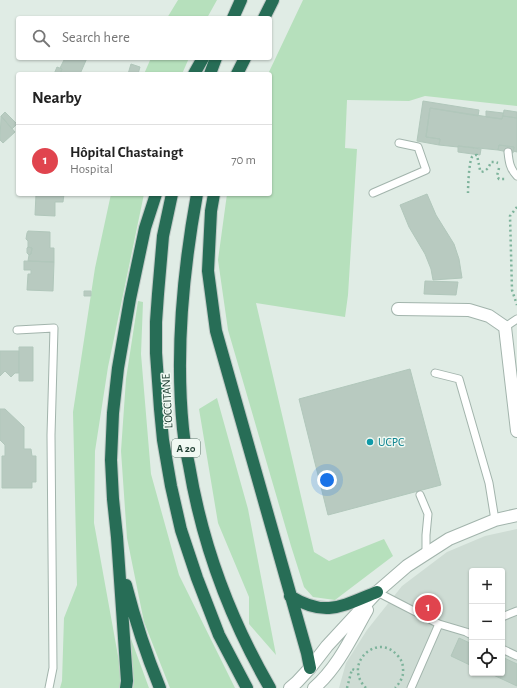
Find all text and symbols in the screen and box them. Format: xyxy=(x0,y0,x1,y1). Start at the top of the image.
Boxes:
search box xyxy=(16,16,272,60)
icon: search xyxy=(30,27,52,49)
text: Search here xyxy=(62,30,130,45)
text: Nearby xyxy=(32,89,82,106)
text: Hôpital Chastaingt xyxy=(70,145,183,160)
text: 1 xyxy=(43,154,47,167)
text: 70 m xyxy=(231,154,256,167)
text: Hospital xyxy=(70,163,113,176)
street label: L'OCCITANE xyxy=(160,373,174,429)
place label: UCPC xyxy=(378,436,404,448)
marker: UCPC xyxy=(365,437,375,447)
road number: A 20 xyxy=(172,439,200,457)
your location xyxy=(317,470,337,490)
map controls xyxy=(469,568,505,676)
button: + xyxy=(469,568,505,604)
pin: 1 xyxy=(415,593,441,623)
button: − xyxy=(469,604,505,640)
button: locate xyxy=(469,640,505,676)

